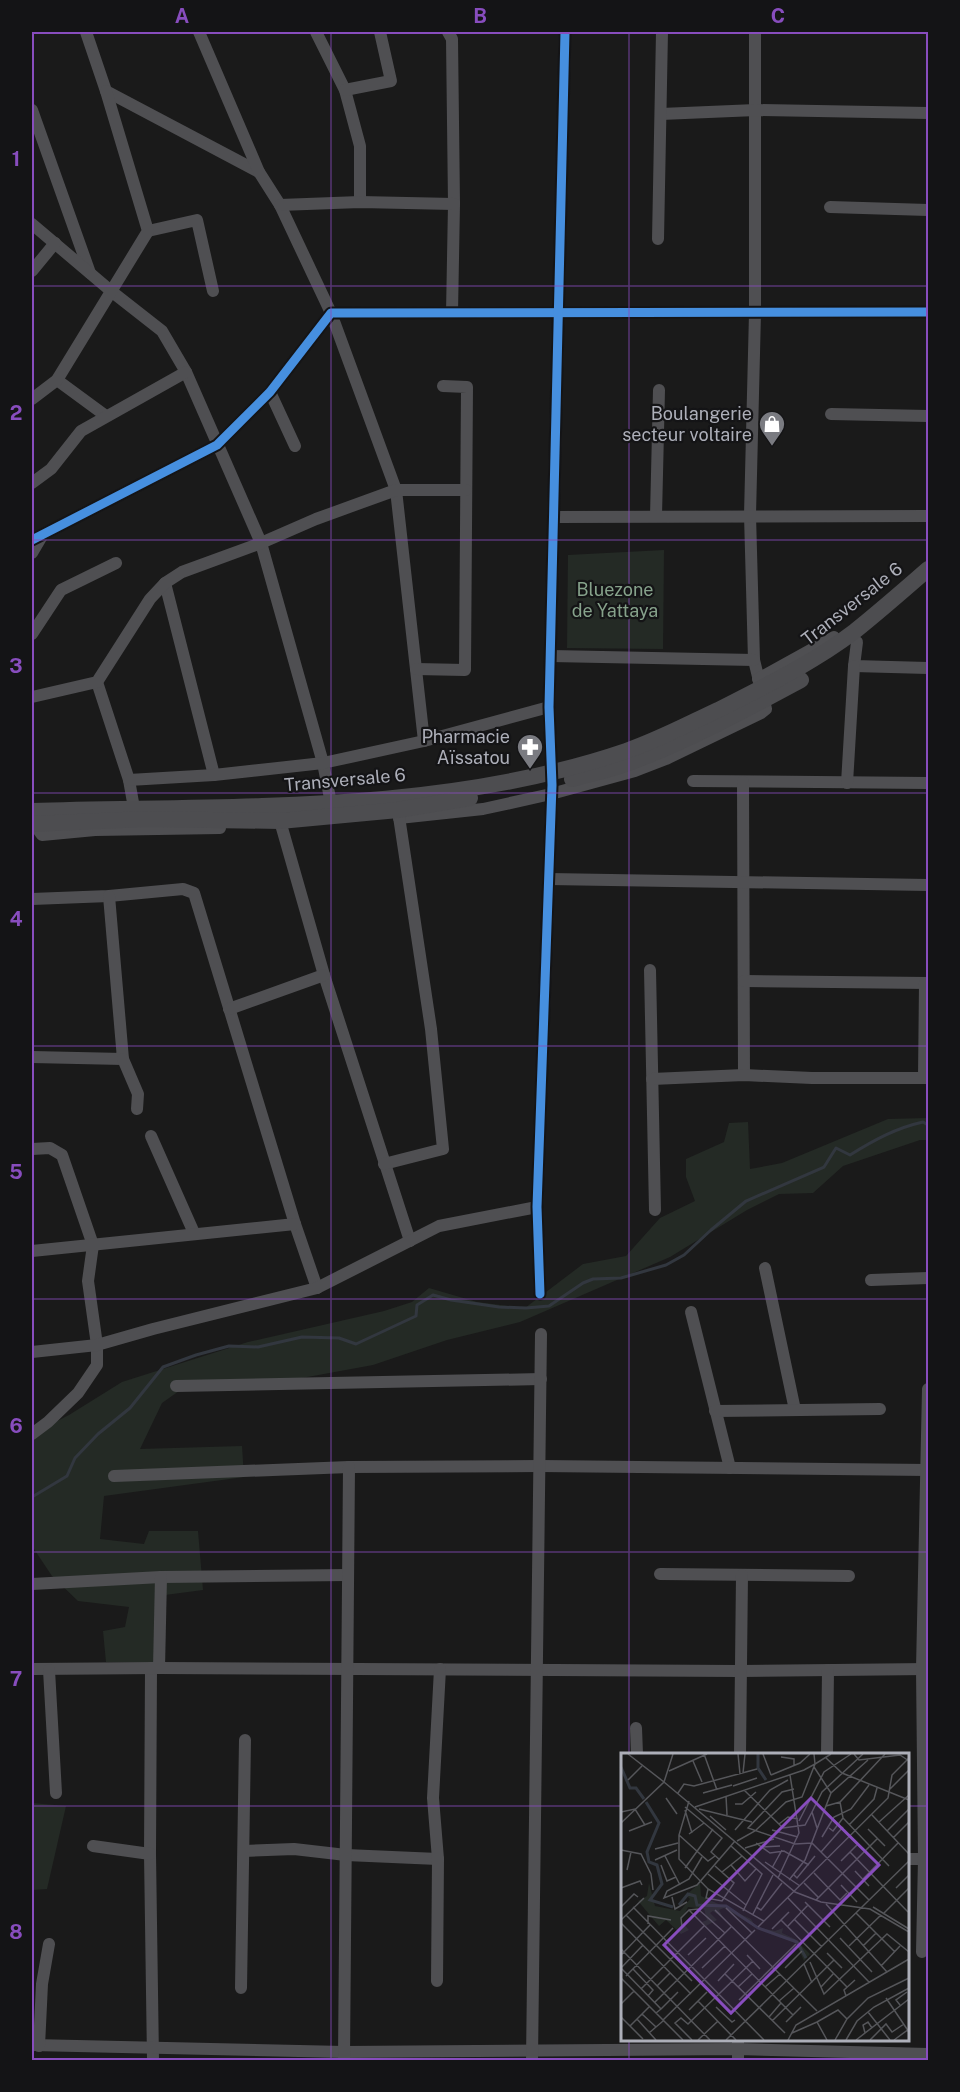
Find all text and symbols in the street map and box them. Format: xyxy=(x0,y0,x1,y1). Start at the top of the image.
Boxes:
text: A xyxy=(175,4,189,28)
text: B xyxy=(473,4,487,28)
text: C xyxy=(771,4,785,28)
text: 1 xyxy=(12,147,20,171)
text: 2 xyxy=(10,401,22,425)
place label: Boulangerie secteur voltaire xyxy=(622,403,752,445)
shop icon: Boulangerie secteur voltaire xyxy=(757,409,787,447)
street label: Transversale 6 xyxy=(797,558,906,649)
park label: Bluezone de Yattaya xyxy=(572,579,658,621)
text: 3 xyxy=(9,654,23,678)
place label: Pharmacie Aïssatou xyxy=(421,726,510,768)
pharmacy icon: Pharmacie Aïssatou xyxy=(515,732,545,770)
street label: Transversale 6 xyxy=(283,764,407,795)
text: 4 xyxy=(9,907,23,931)
text: 5 xyxy=(9,1160,23,1184)
text: 6 xyxy=(9,1414,23,1438)
text: 7 xyxy=(10,1667,22,1691)
inset map xyxy=(621,1753,909,2041)
text: 8 xyxy=(9,1920,23,1944)

